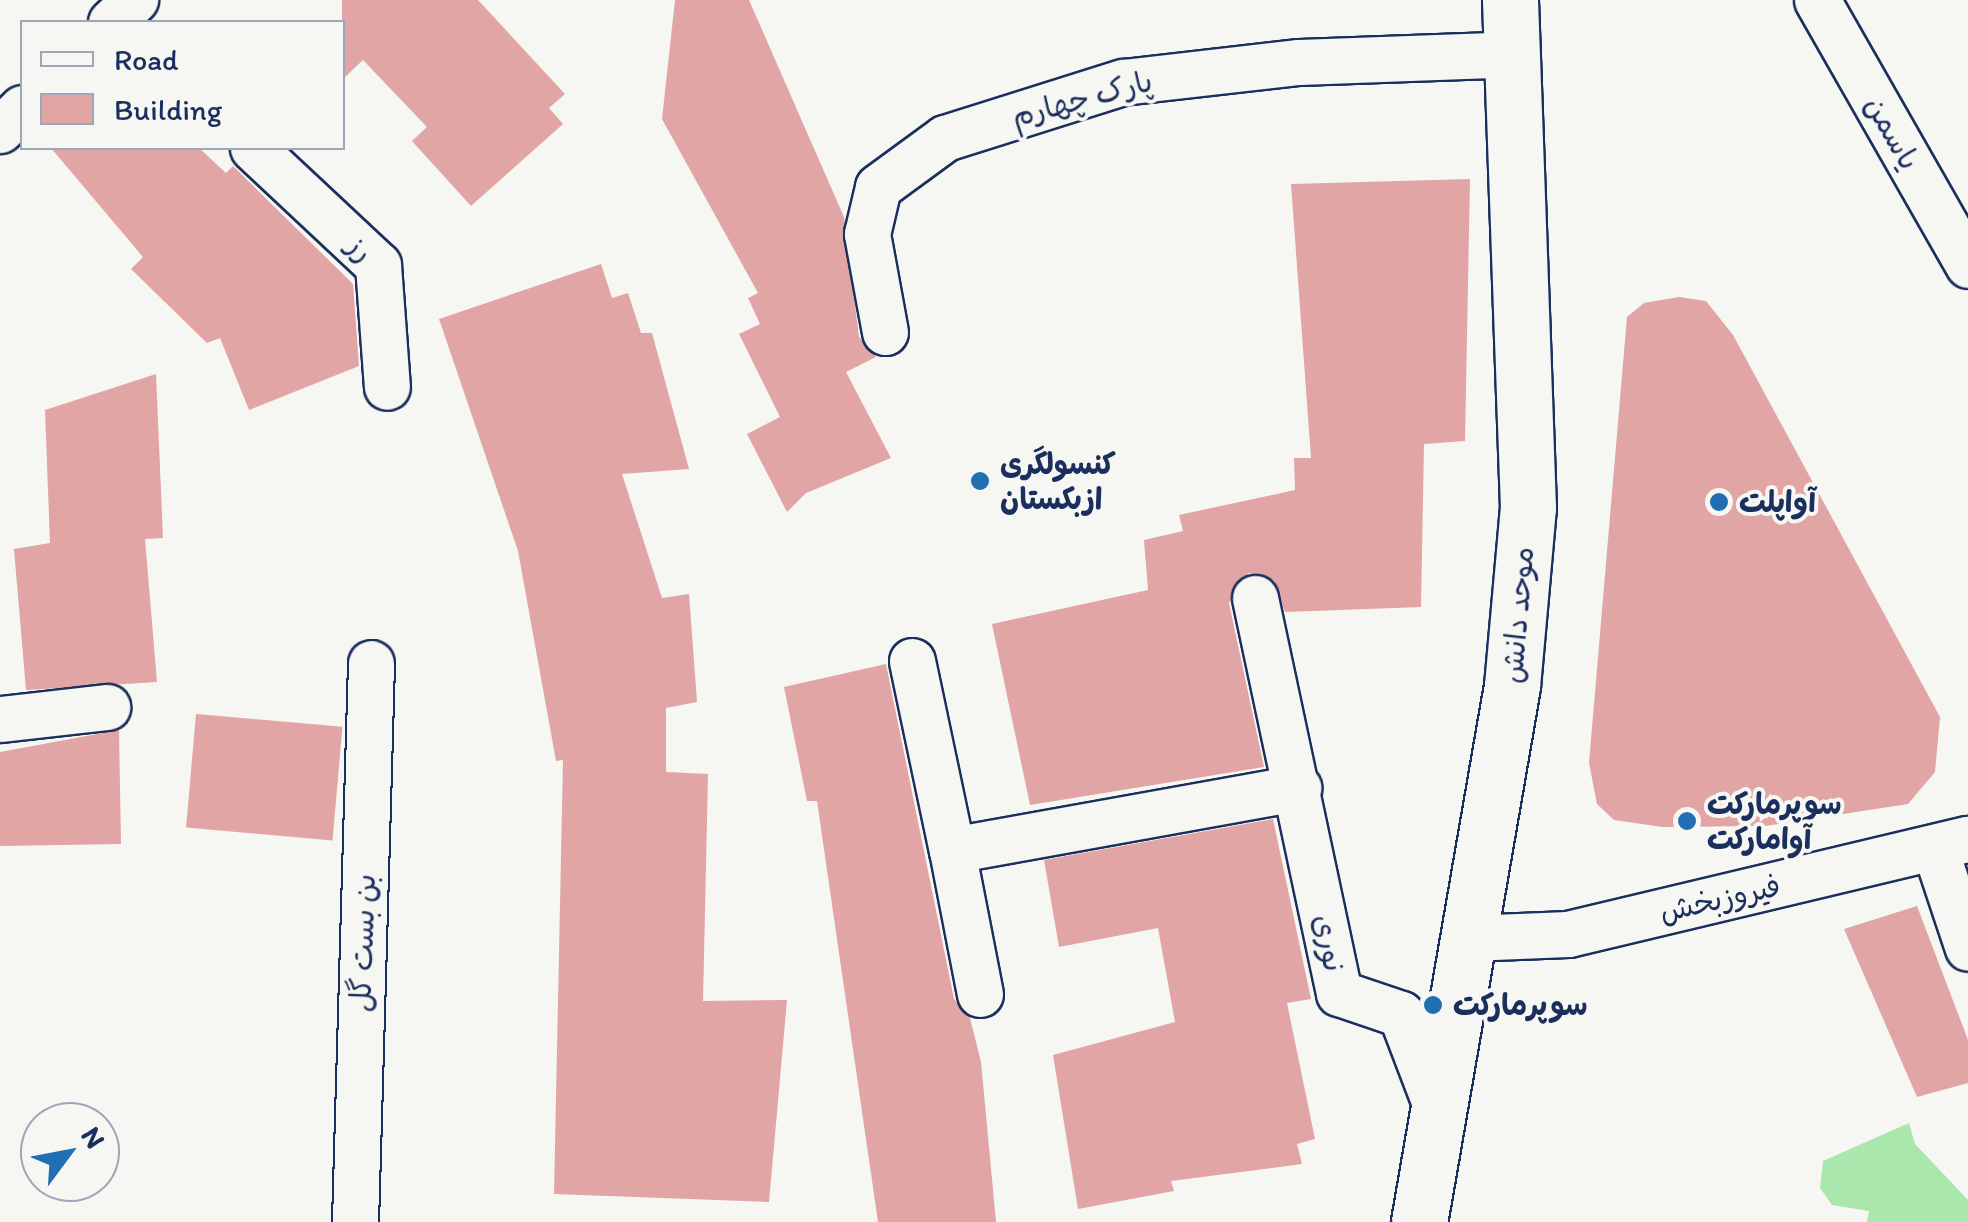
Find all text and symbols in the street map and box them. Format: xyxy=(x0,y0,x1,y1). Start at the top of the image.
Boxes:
legend xyxy=(20,20,345,150)
text: Road xyxy=(114,41,179,78)
street label: پارک چهارم xyxy=(1008,63,1156,135)
street label: یاسمن xyxy=(1857,90,1927,176)
text: Building xyxy=(114,91,222,128)
street label: رز xyxy=(339,228,381,270)
place label: کنسولگری ازبکستان xyxy=(1000,446,1116,516)
marker: کنسولگری ازبکستان xyxy=(969,470,991,492)
place label: آواپلت xyxy=(1739,484,1816,520)
marker: آواپلت xyxy=(1708,491,1730,513)
street label: موحد دانش xyxy=(1494,545,1542,685)
place label: سوپرمارکت آوامارکت xyxy=(1707,786,1842,856)
marker: سوپرمارکت آوامارکت xyxy=(1676,810,1698,832)
street label: فیروزبخش xyxy=(1656,868,1784,930)
street label: بن بست گل xyxy=(343,873,383,1013)
street label: نوری xyxy=(1306,911,1352,975)
place label: سوپرمارکت xyxy=(1453,987,1588,1023)
marker: سوپرمارکت xyxy=(1422,994,1444,1016)
north arrow xyxy=(20,1102,120,1202)
text: N xyxy=(74,1120,113,1154)

